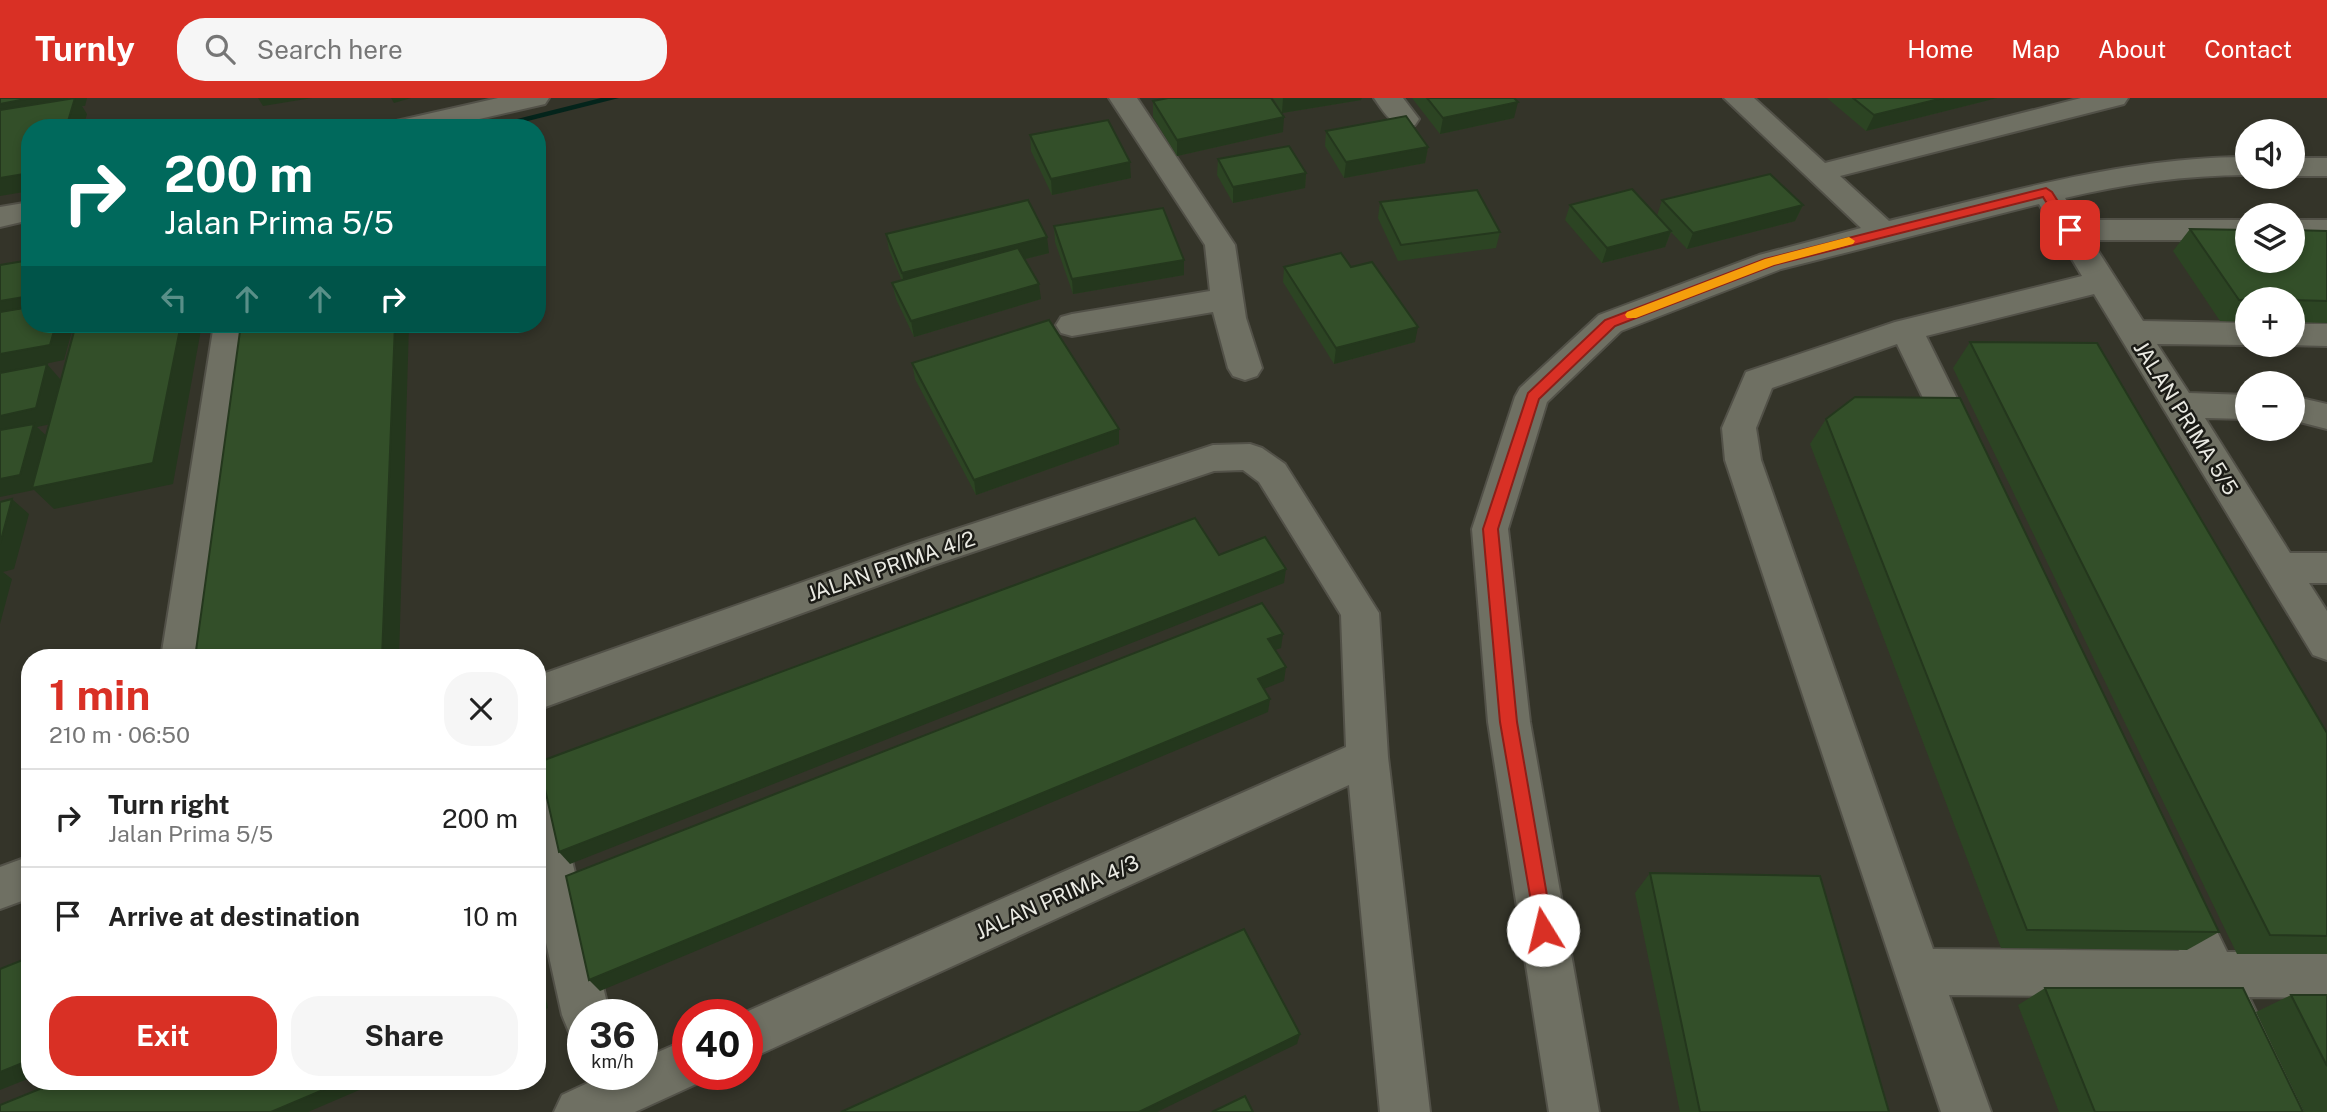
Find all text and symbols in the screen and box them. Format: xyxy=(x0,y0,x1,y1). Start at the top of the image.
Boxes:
search box xyxy=(177,18,667,81)
text: Turnly xyxy=(35,30,135,68)
icon: search xyxy=(201,30,239,68)
text: Search here xyxy=(257,34,403,65)
text: Home xyxy=(1907,35,1973,63)
text: Map xyxy=(2011,35,2060,63)
text: About xyxy=(2098,35,2166,63)
text: Contact xyxy=(2204,35,2292,63)
map controls xyxy=(2235,119,2305,441)
button: sound xyxy=(2235,119,2305,189)
text: 200 m xyxy=(164,145,313,203)
icon: right xyxy=(49,147,140,238)
pin xyxy=(2040,200,2100,260)
button: layers xyxy=(2235,203,2305,273)
text: Jalan Prima 5/5 xyxy=(164,204,394,241)
icon: arrive xyxy=(2051,211,2089,249)
icon: left xyxy=(155,280,193,318)
icon: ahead xyxy=(228,280,266,318)
icon: ahead xyxy=(301,280,339,318)
icon: right xyxy=(374,280,412,318)
button: + xyxy=(2235,287,2305,357)
street label: JALAN PRIMA 5/5 xyxy=(2128,336,2244,500)
button: − xyxy=(2235,371,2305,441)
street label: JALAN PRIMA 4/2 xyxy=(804,526,978,606)
text: 1 min xyxy=(49,670,150,719)
button: close xyxy=(444,672,518,746)
text: 210 m · 06:50 xyxy=(49,721,190,748)
text: Turn right xyxy=(108,789,230,820)
icon: right xyxy=(49,799,87,837)
text: 200 m xyxy=(442,803,518,834)
text: Jalan Prima 5/5 xyxy=(108,820,273,847)
street label: JALAN PRIMA 4/3 xyxy=(971,850,1143,944)
position arrow xyxy=(1506,893,1580,967)
icon: arrive xyxy=(49,897,87,935)
text: Arrive at destination xyxy=(108,901,360,932)
text: 10 m xyxy=(463,901,518,932)
button: Exit xyxy=(49,996,277,1076)
button: Share xyxy=(291,996,518,1076)
speed limit sign: 40 xyxy=(672,999,763,1090)
text: 36 xyxy=(589,1015,636,1056)
text: km/h xyxy=(591,1051,634,1072)

